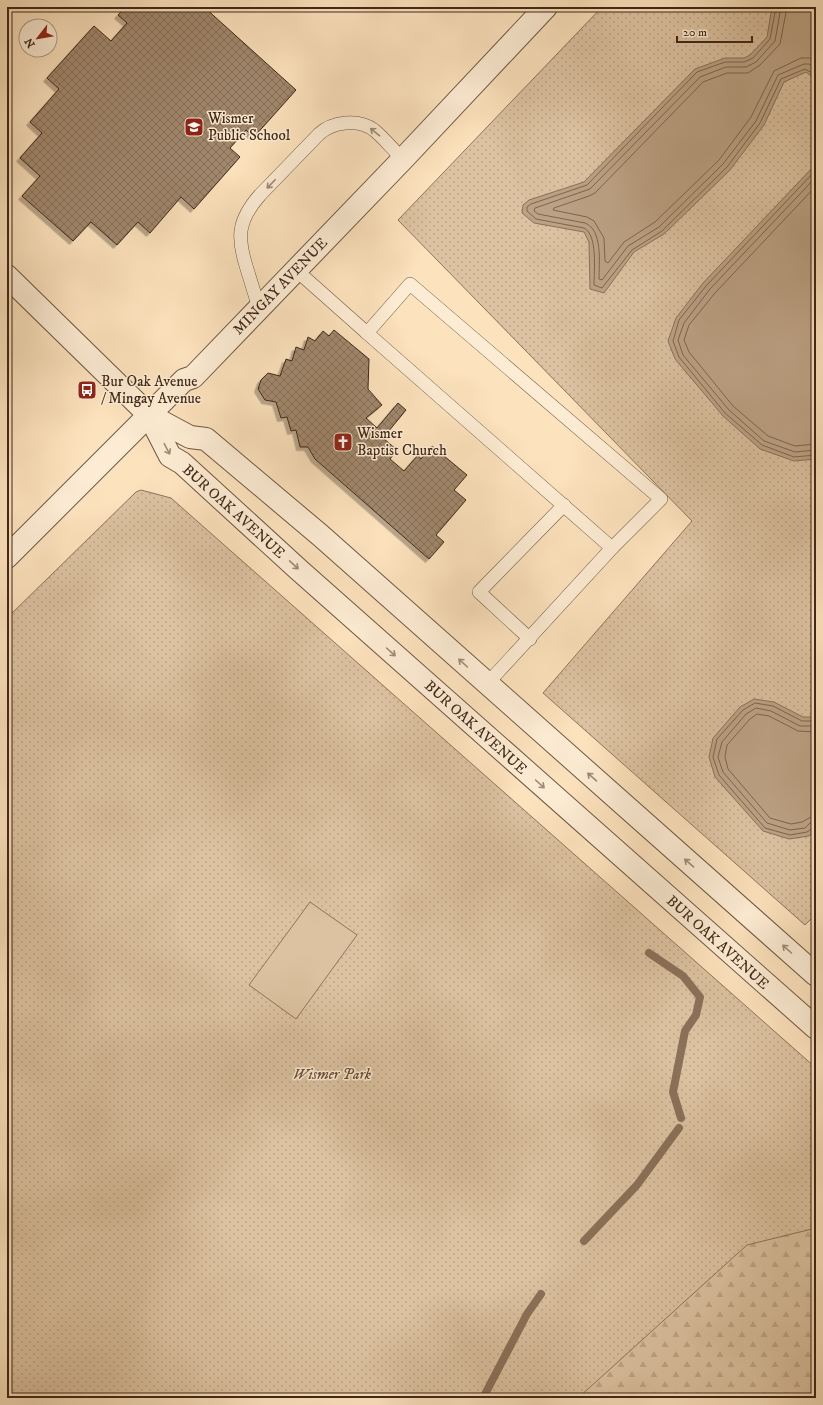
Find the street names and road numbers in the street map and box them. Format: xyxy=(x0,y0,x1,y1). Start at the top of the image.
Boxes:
street label: MINGAY AVENUE xyxy=(229,233,332,339)
street label: BUR OAK AVENUE xyxy=(178,460,289,563)
street label: BUR OAK AVENUE xyxy=(420,676,531,779)
street label: BUR OAK AVENUE xyxy=(662,891,773,994)

